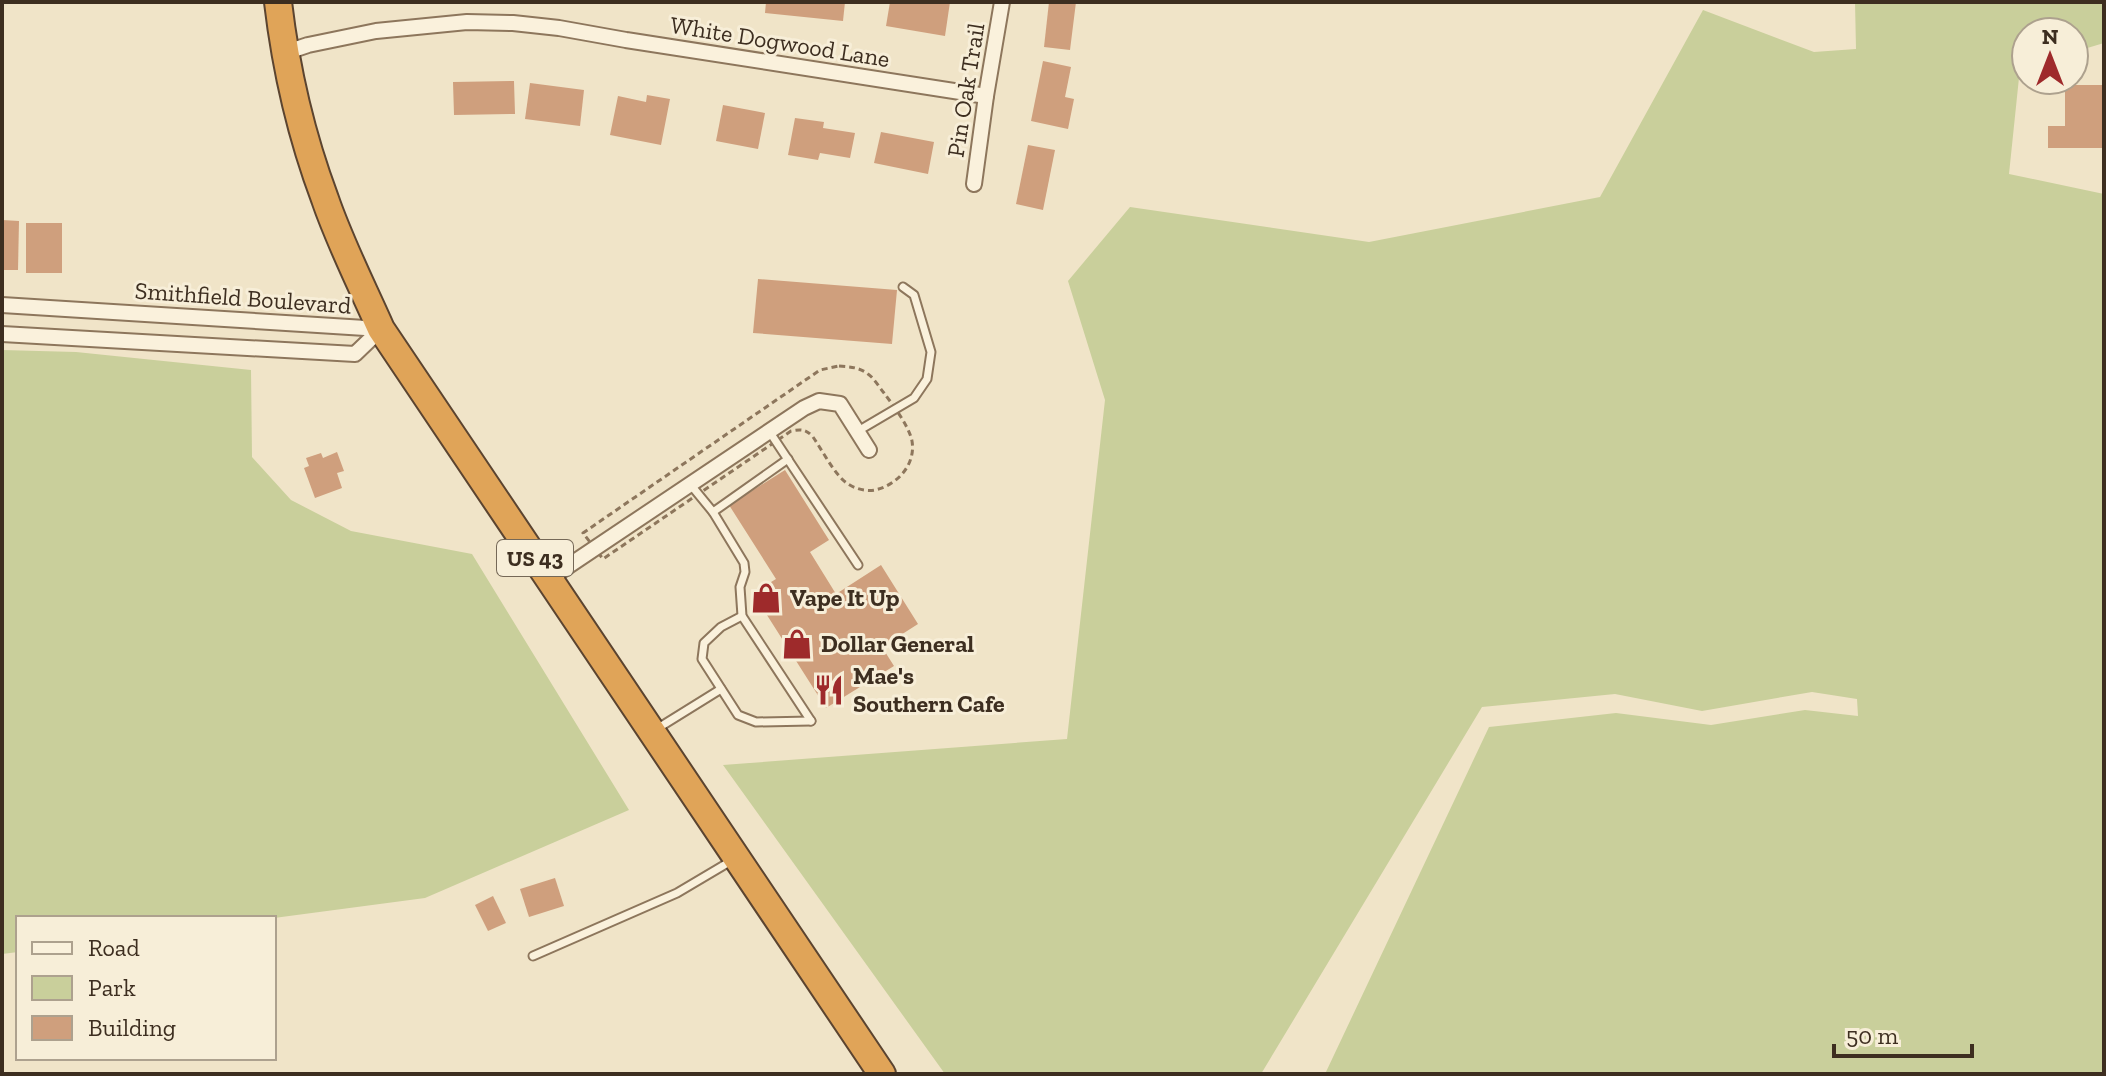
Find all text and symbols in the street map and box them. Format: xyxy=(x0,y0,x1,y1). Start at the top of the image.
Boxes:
street label: White Dogwood Lane xyxy=(668,10,892,73)
north arrow xyxy=(2010,16,2090,96)
street label: Pin Oak Trail xyxy=(941,21,990,159)
text: N xyxy=(2042,23,2059,50)
street label: Smithfield Boulevard xyxy=(134,275,352,320)
road number: US 43 xyxy=(497,540,573,576)
shop icon: Vape It Up xyxy=(749,581,783,615)
place label: Vape It Up xyxy=(790,583,900,612)
shop icon: Dollar General xyxy=(780,627,814,661)
place label: Dollar General xyxy=(821,629,974,658)
place label: Mae's Southern Cafe xyxy=(853,661,1005,718)
restaurant icon: Mae's Southern Cafe xyxy=(812,673,846,707)
legend xyxy=(16,916,276,1060)
text: Road xyxy=(88,933,140,962)
text: Park xyxy=(88,973,136,1002)
scale bar xyxy=(1834,1008,1972,1058)
text: Building xyxy=(88,1013,176,1042)
text: 50 m xyxy=(1846,1021,1899,1050)

